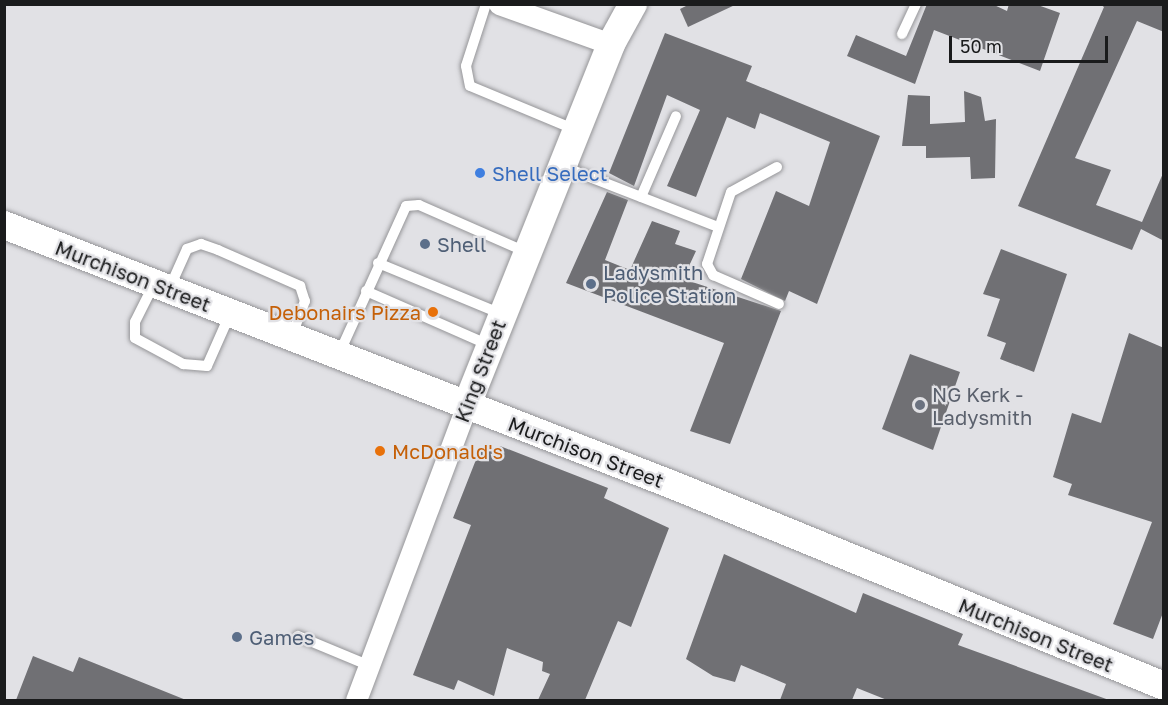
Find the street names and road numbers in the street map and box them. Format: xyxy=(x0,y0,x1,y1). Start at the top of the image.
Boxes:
street label: Murchison Street xyxy=(52,235,214,317)
street label: King Street xyxy=(449,316,511,426)
street label: Murchison Street xyxy=(505,411,667,493)
street label: Murchison Street xyxy=(955,593,1117,677)

